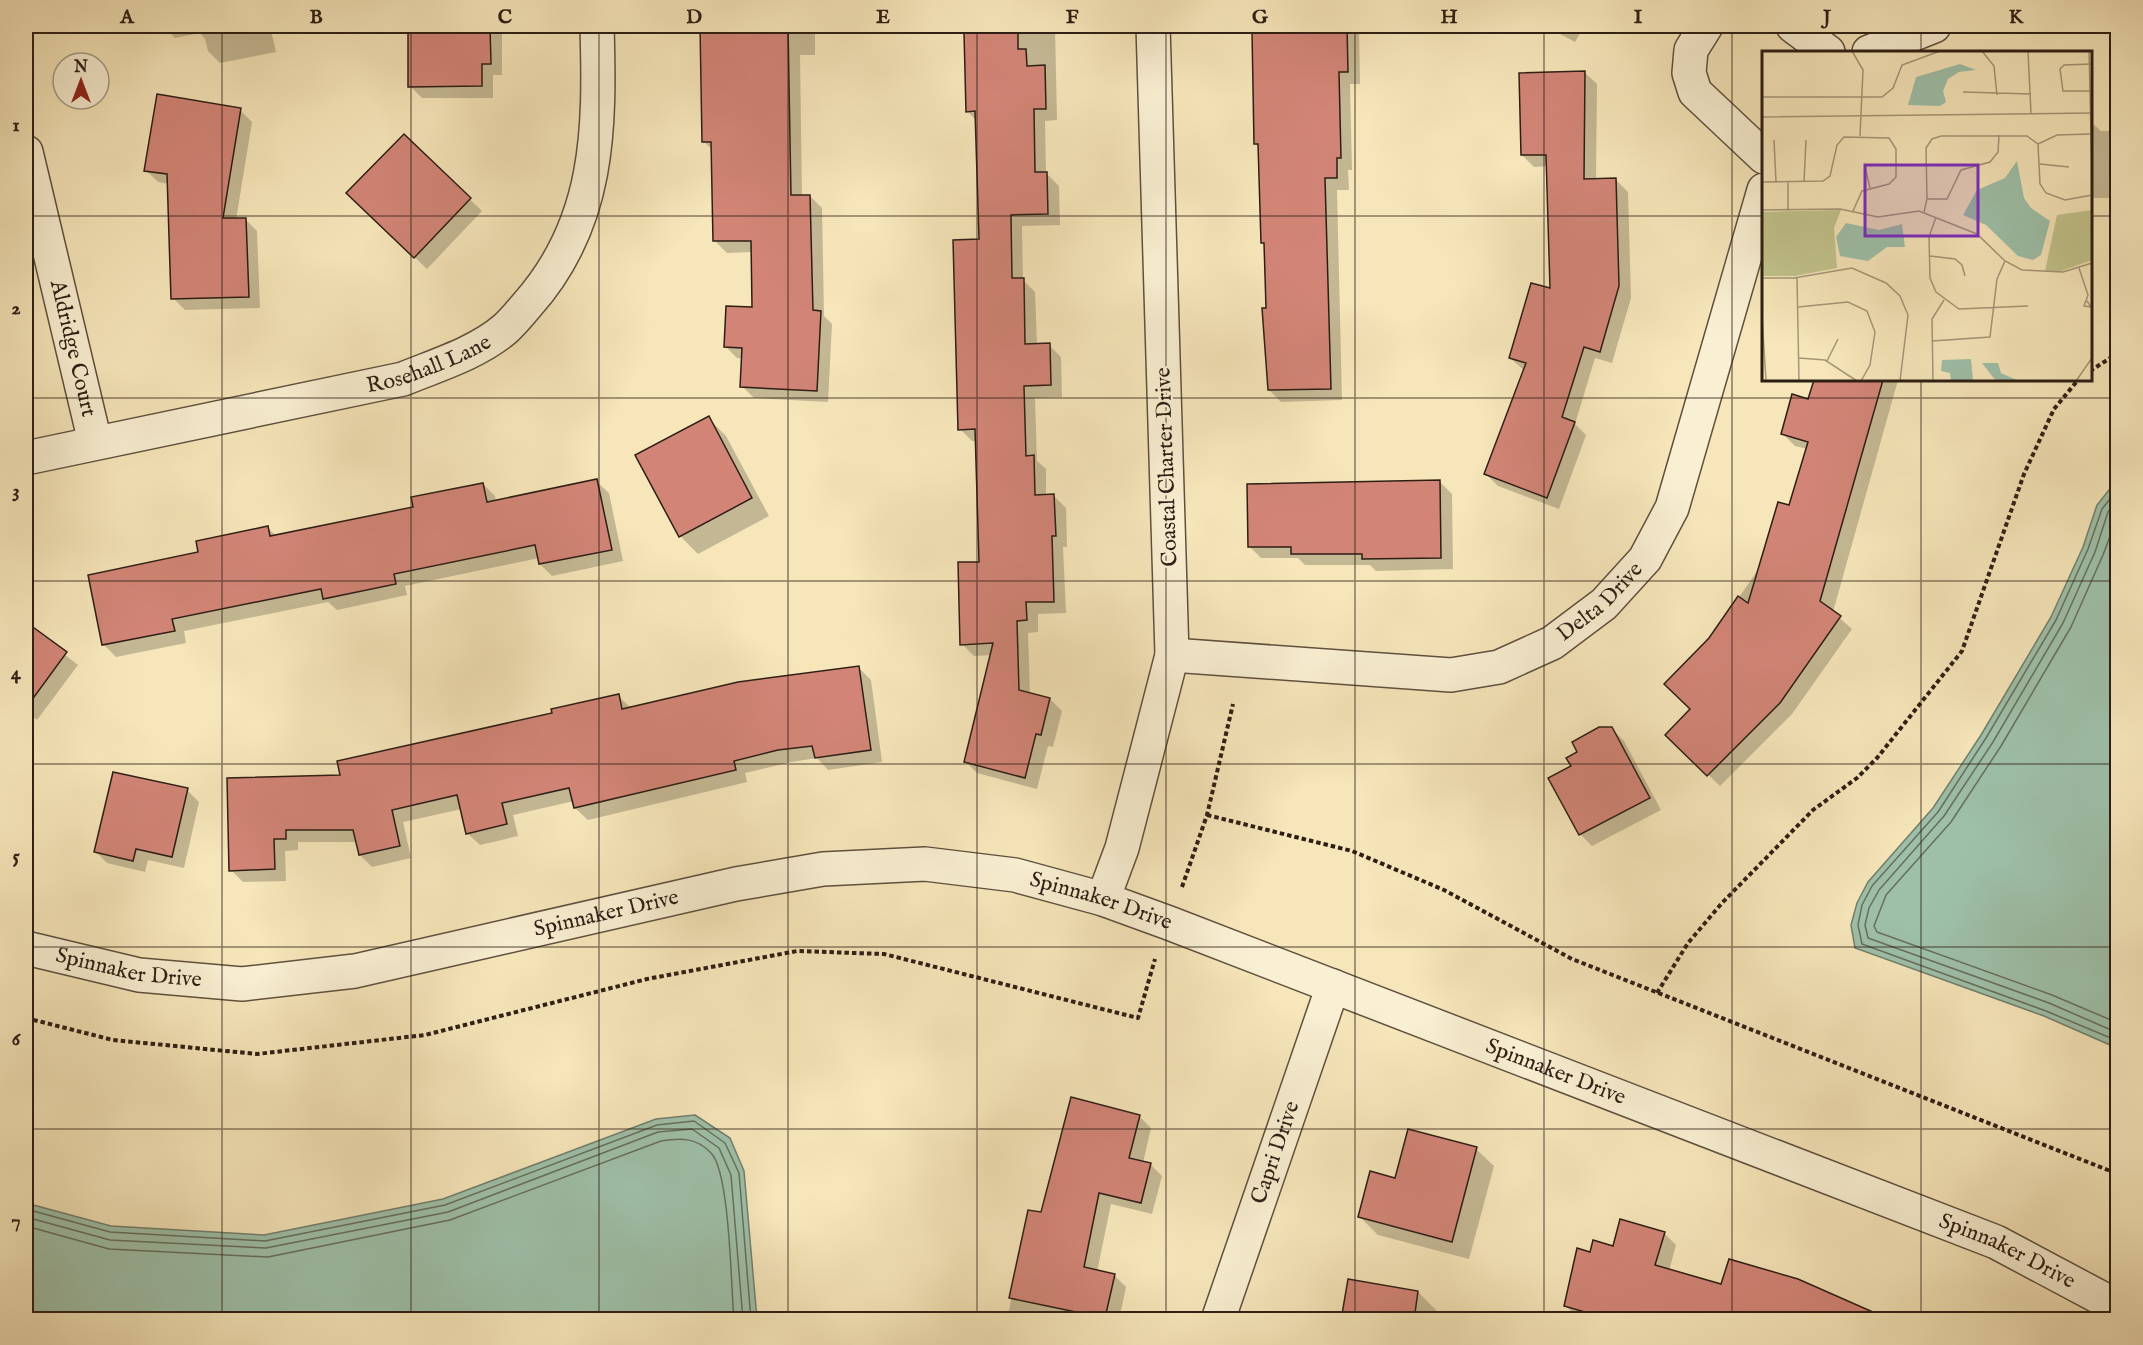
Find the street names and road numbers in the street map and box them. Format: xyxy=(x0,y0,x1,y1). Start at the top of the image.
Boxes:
street label: Aldridge Court xyxy=(43,276,103,420)
street label: Rosehall Lane xyxy=(364,329,496,400)
street label: Coastal Charter Drive xyxy=(1150,367,1184,567)
street label: Delta Drive xyxy=(1552,556,1649,648)
street label: Spinnaker Drive xyxy=(1027,866,1176,937)
street label: Spinnaker Drive xyxy=(531,884,681,944)
street label: Spinnaker Drive xyxy=(53,942,203,994)
street label: Spinnaker Drive xyxy=(1482,1032,1630,1112)
street label: Capri Drive xyxy=(1245,1097,1306,1208)
street label: Spinnaker Drive xyxy=(1935,1207,2080,1296)

